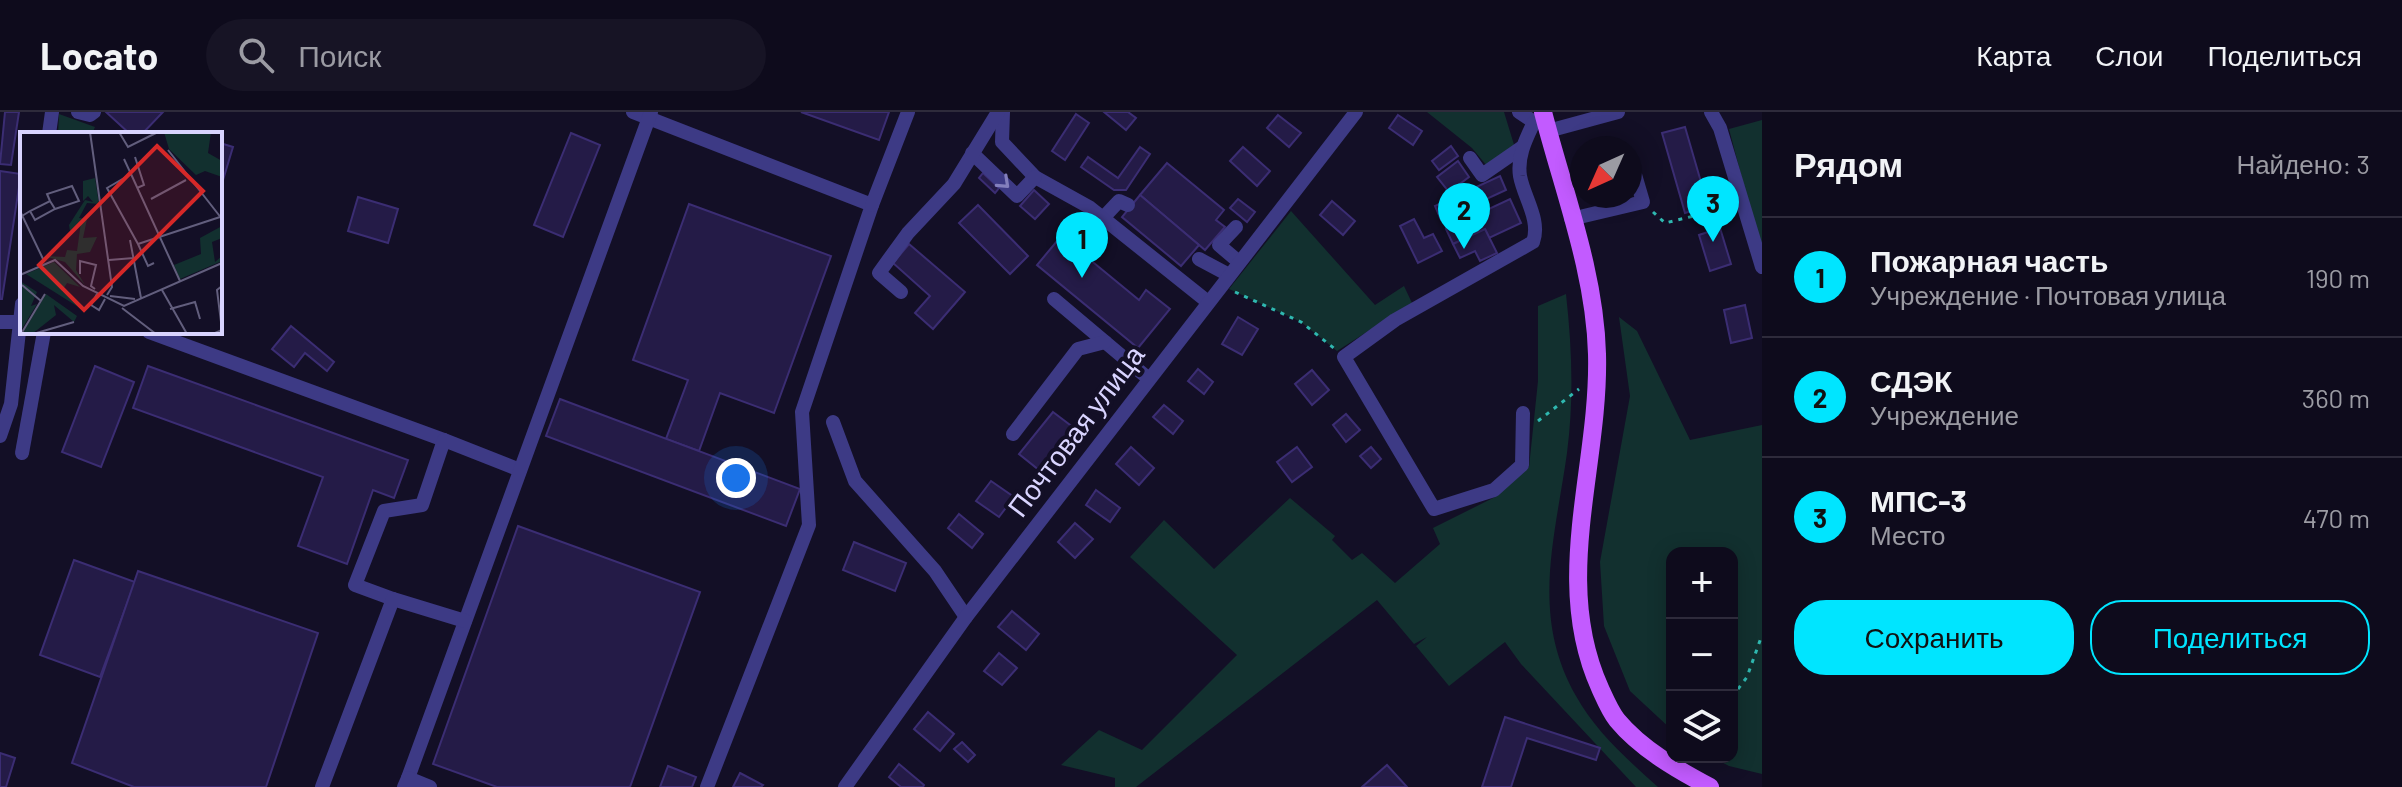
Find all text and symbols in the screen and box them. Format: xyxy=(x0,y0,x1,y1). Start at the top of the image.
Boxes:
search box xyxy=(206,19,766,91)
text: Locato xyxy=(40,32,158,78)
icon: search xyxy=(234,33,278,77)
text: Поиск xyxy=(298,37,381,73)
text: Карта xyxy=(1976,38,2051,72)
text: Слои xyxy=(2095,38,2163,72)
text: Поделиться xyxy=(2207,38,2362,72)
inset map xyxy=(20,132,222,334)
north arrow xyxy=(1570,136,1642,208)
text: Рядом xyxy=(1794,143,1903,184)
text: Найдено: 3 xyxy=(2236,148,2370,179)
one-way arrow xyxy=(995,174,1009,189)
pin: 3 xyxy=(1687,176,1739,242)
pin: 2 xyxy=(1438,183,1490,249)
pin: 1 xyxy=(1056,212,1108,278)
text: Пожарная часть xyxy=(1870,242,2108,278)
text: 1 xyxy=(1815,262,1825,293)
text: 190 m xyxy=(2306,262,2370,293)
text: Учреждение · Почтовая улица xyxy=(1870,279,2226,310)
street label: Почтовая улица xyxy=(1000,338,1151,523)
text: СДЭК xyxy=(1870,362,1952,398)
text: 2 xyxy=(1813,382,1827,413)
text: 360 m xyxy=(2302,382,2370,413)
text: Учреждение xyxy=(1870,399,2019,430)
your location xyxy=(716,458,756,498)
text: МПС-3 xyxy=(1870,482,1967,518)
text: 3 xyxy=(1813,502,1827,533)
text: 470 m xyxy=(2303,502,2370,533)
text: Место xyxy=(1870,519,1946,550)
map controls xyxy=(1666,547,1738,763)
button: + xyxy=(1666,547,1738,619)
button: Сохранить xyxy=(1794,600,2074,675)
button: Поделиться xyxy=(2090,600,2370,675)
button: − xyxy=(1666,619,1738,691)
button: layers xyxy=(1666,691,1738,763)

